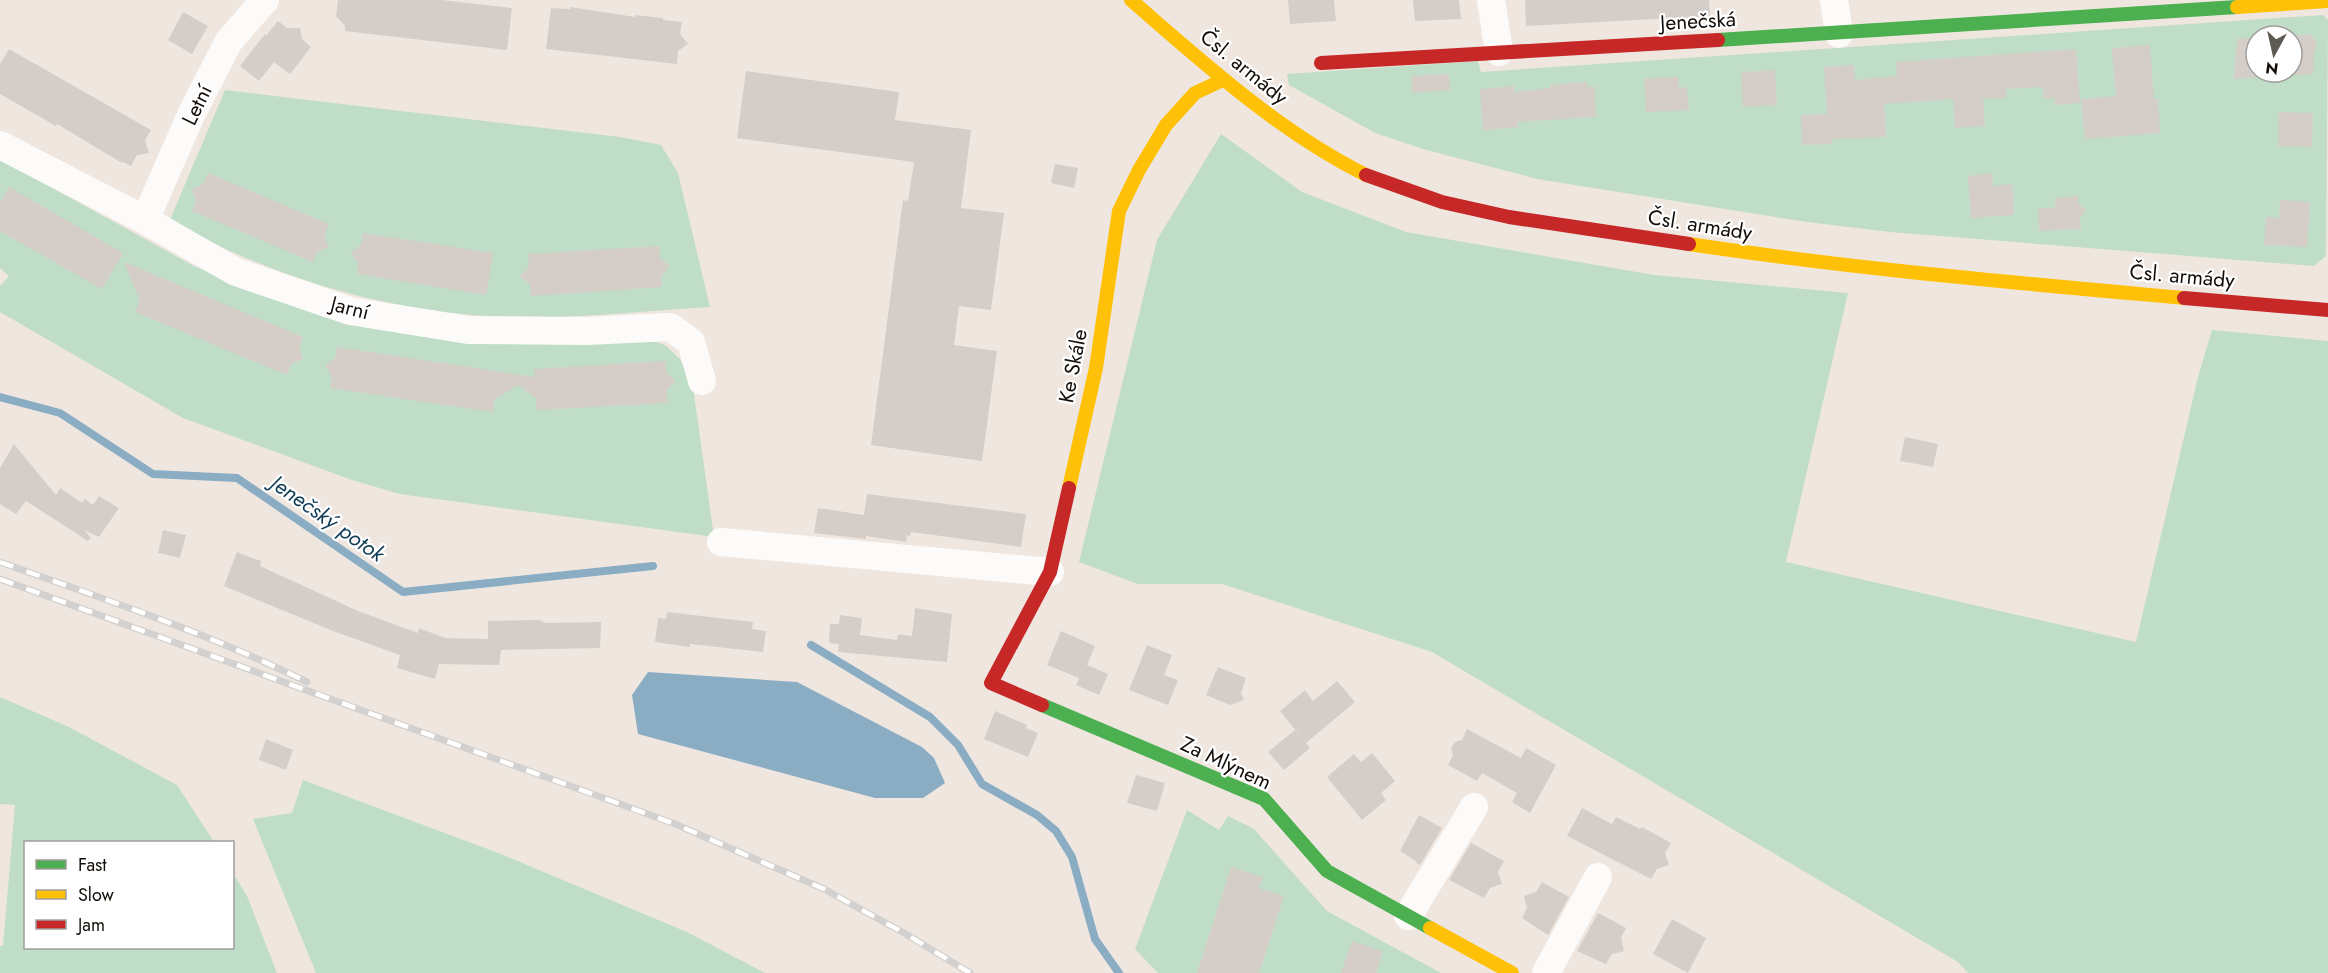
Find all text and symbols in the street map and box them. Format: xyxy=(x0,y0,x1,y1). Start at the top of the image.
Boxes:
street label: Jenečská xyxy=(1656,4,1737,38)
street label: Čsl. armády xyxy=(1194,22,1295,112)
north arrow xyxy=(2244,24,2304,84)
text: N xyxy=(2264,56,2280,81)
street label: Letní xyxy=(174,78,220,130)
street label: Čsl. armády xyxy=(1646,202,1755,248)
street label: Čsl. armády xyxy=(2128,256,2237,296)
street label: Jarní xyxy=(325,288,374,328)
street label: Ke Skále xyxy=(1051,326,1095,406)
water label: Jenečský potok xyxy=(261,464,393,570)
street label: Za Mlýnem xyxy=(1176,729,1276,797)
legend xyxy=(24,841,234,949)
text: Fast xyxy=(78,852,107,878)
text: Slow xyxy=(78,882,115,908)
text: Jam xyxy=(76,912,105,938)

